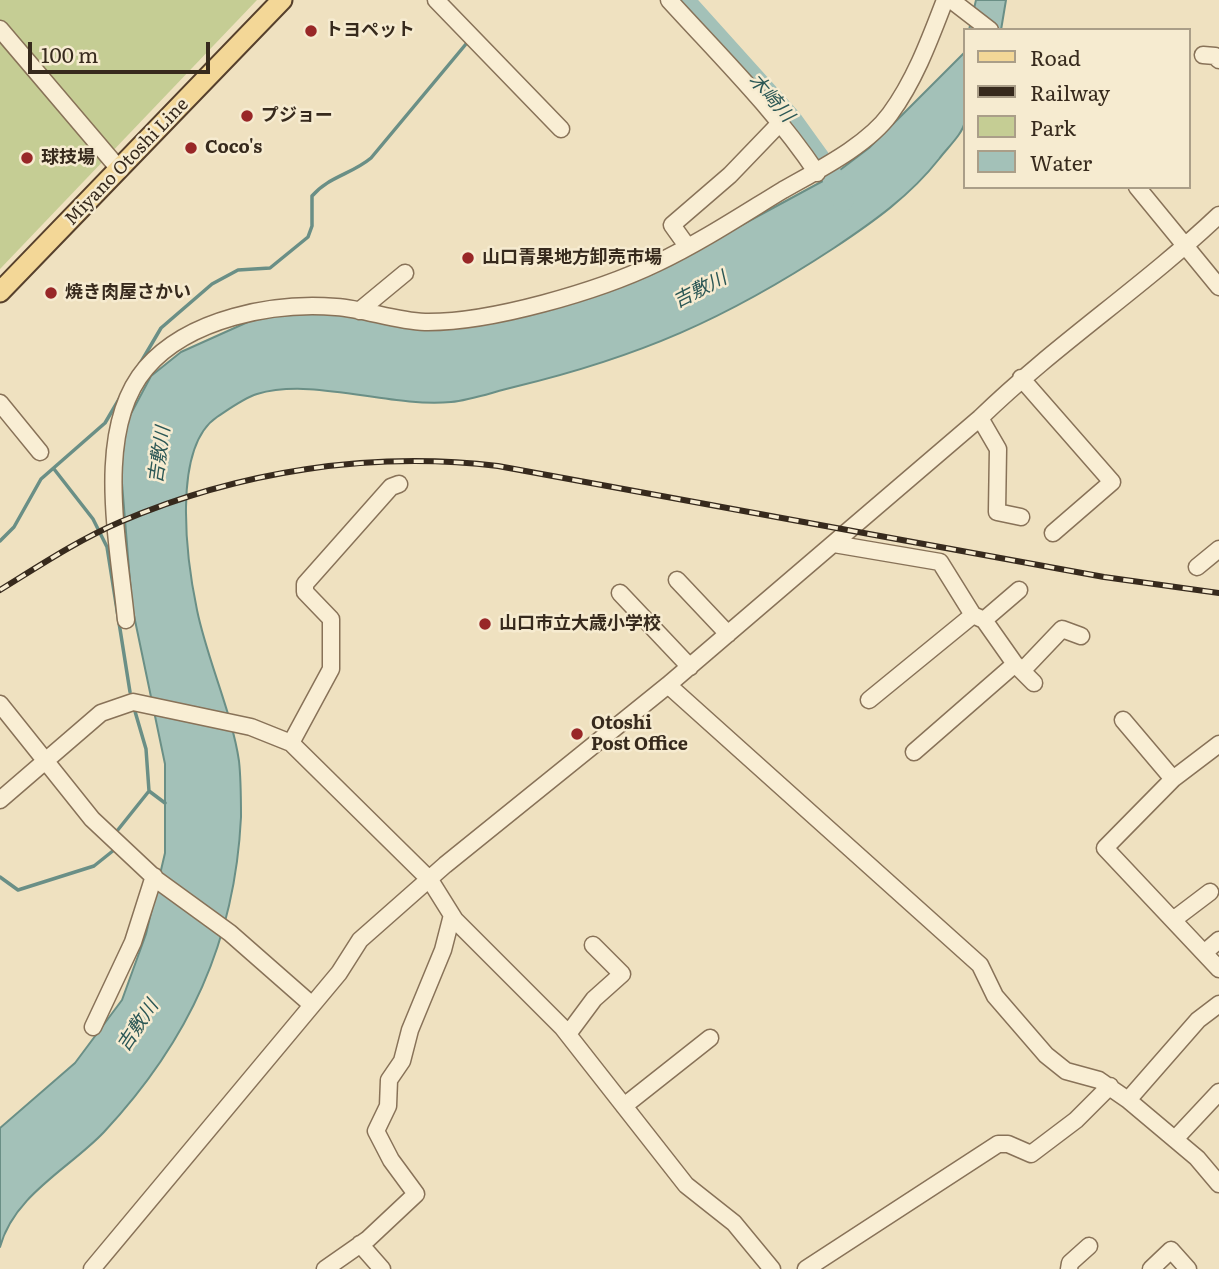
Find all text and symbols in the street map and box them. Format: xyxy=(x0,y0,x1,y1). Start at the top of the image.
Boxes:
place label: トヨペット xyxy=(325,20,415,42)
marker: トヨペット xyxy=(303,23,319,39)
scale bar xyxy=(32,28,214,72)
legend xyxy=(964,28,1191,189)
text: 100 m xyxy=(41,38,98,69)
text: Road xyxy=(1030,41,1081,72)
water label: 木崎川 xyxy=(744,69,798,127)
text: Railway xyxy=(1030,76,1110,107)
street label: Miyano Otoshi Line xyxy=(61,94,193,230)
place label: プジョー xyxy=(261,105,333,127)
marker: プジョー xyxy=(239,108,255,124)
text: Park xyxy=(1030,111,1076,142)
place label: Coco's xyxy=(205,137,262,159)
marker: Coco's xyxy=(183,140,199,156)
text: Water xyxy=(1030,146,1092,177)
place label: 球技場 xyxy=(41,147,95,169)
marker: 球技場 xyxy=(19,150,35,166)
place label: 山口青果地方卸売市場 xyxy=(482,247,662,269)
marker: 山口青果地方卸売市場 xyxy=(460,250,476,266)
water label: 吉敷川 xyxy=(669,267,731,313)
place label: 焼き肉屋さかい xyxy=(65,282,191,304)
marker: 焼き肉屋さかい xyxy=(43,285,59,301)
water label: 吉敷川 xyxy=(145,425,175,485)
place label: 山口市立大歳小学校 xyxy=(499,613,661,635)
marker: 山口市立大歳小学校 xyxy=(477,616,493,632)
place label: Otoshi Post Office xyxy=(591,713,688,756)
marker: Otoshi Post Office xyxy=(569,726,585,742)
water label: 吉敷川 xyxy=(113,996,163,1056)

